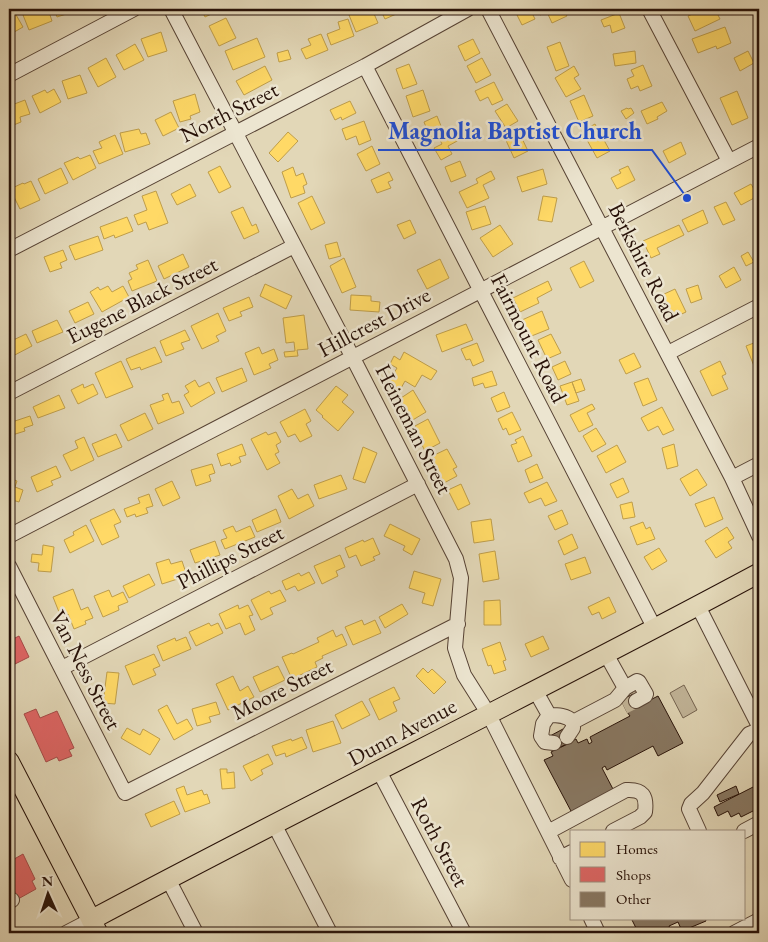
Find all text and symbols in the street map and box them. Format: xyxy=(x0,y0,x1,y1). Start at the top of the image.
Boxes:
street label: North Street xyxy=(175,75,283,149)
callout: Magnolia Baptist Church xyxy=(378,111,652,150)
text: Magnolia Baptist Church xyxy=(388,115,642,147)
street label: Berkshire Road xyxy=(602,198,687,327)
street label: Eugene Black Street xyxy=(62,249,222,351)
street label: Fairmount Road xyxy=(484,269,574,408)
street label: Hillcrest Drive xyxy=(313,280,436,364)
street label: Heineman Street xyxy=(369,359,459,499)
street label: Phillips Street xyxy=(172,518,288,596)
street label: Van Ness Street xyxy=(43,605,129,735)
street label: Moore Street xyxy=(226,651,338,727)
street label: Dunn Avenue xyxy=(343,691,462,773)
street label: Roth Street xyxy=(404,792,476,892)
legend xyxy=(570,830,746,920)
text: Homes xyxy=(616,839,658,858)
text: Shops xyxy=(616,865,651,884)
north arrow xyxy=(22,870,72,920)
text: N xyxy=(41,872,54,890)
text: Other xyxy=(616,889,651,908)

